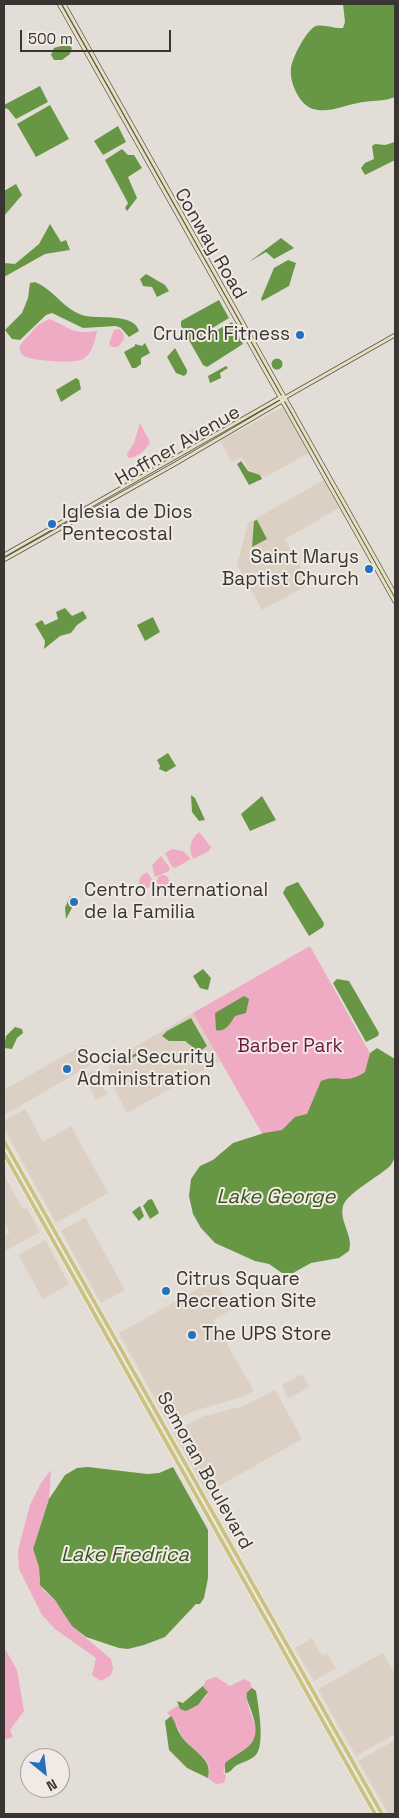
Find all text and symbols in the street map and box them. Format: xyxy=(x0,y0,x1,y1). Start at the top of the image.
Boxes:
scale bar xyxy=(22,20,174,52)
text: 500 m xyxy=(28,29,73,48)
street label: Conway Road xyxy=(169,184,251,304)
place label: Crunch Fitness xyxy=(153,324,290,346)
marker: Crunch Fitness xyxy=(294,329,306,341)
street label: Hoffner Avenue xyxy=(112,401,244,491)
place label: Iglesia de Dios Pentecostal xyxy=(62,502,193,546)
marker: Iglesia de Dios Pentecostal xyxy=(46,518,58,530)
place label: Saint Marys Baptist Church xyxy=(222,547,359,591)
marker: Saint Marys Baptist Church xyxy=(363,563,375,575)
place label: Centro International de la Familia xyxy=(84,880,268,924)
marker: Centro International de la Familia xyxy=(68,896,80,908)
park label: Barber Park xyxy=(237,1036,343,1058)
place label: Social Security Administration xyxy=(77,1047,215,1091)
marker: Social Security Administration xyxy=(61,1063,73,1075)
water label: Lake George xyxy=(217,1186,335,1210)
place label: Citrus Square Recreation Site xyxy=(176,1269,317,1313)
marker: Citrus Square Recreation Site xyxy=(160,1285,172,1297)
place label: The UPS Store xyxy=(202,1324,331,1346)
marker: The UPS Store xyxy=(186,1329,198,1341)
street label: Semoran Boulevard xyxy=(151,1388,257,1554)
water label: Lake Fredrica xyxy=(61,1544,189,1568)
north arrow xyxy=(20,1748,70,1798)
text: N xyxy=(43,1775,60,1795)

